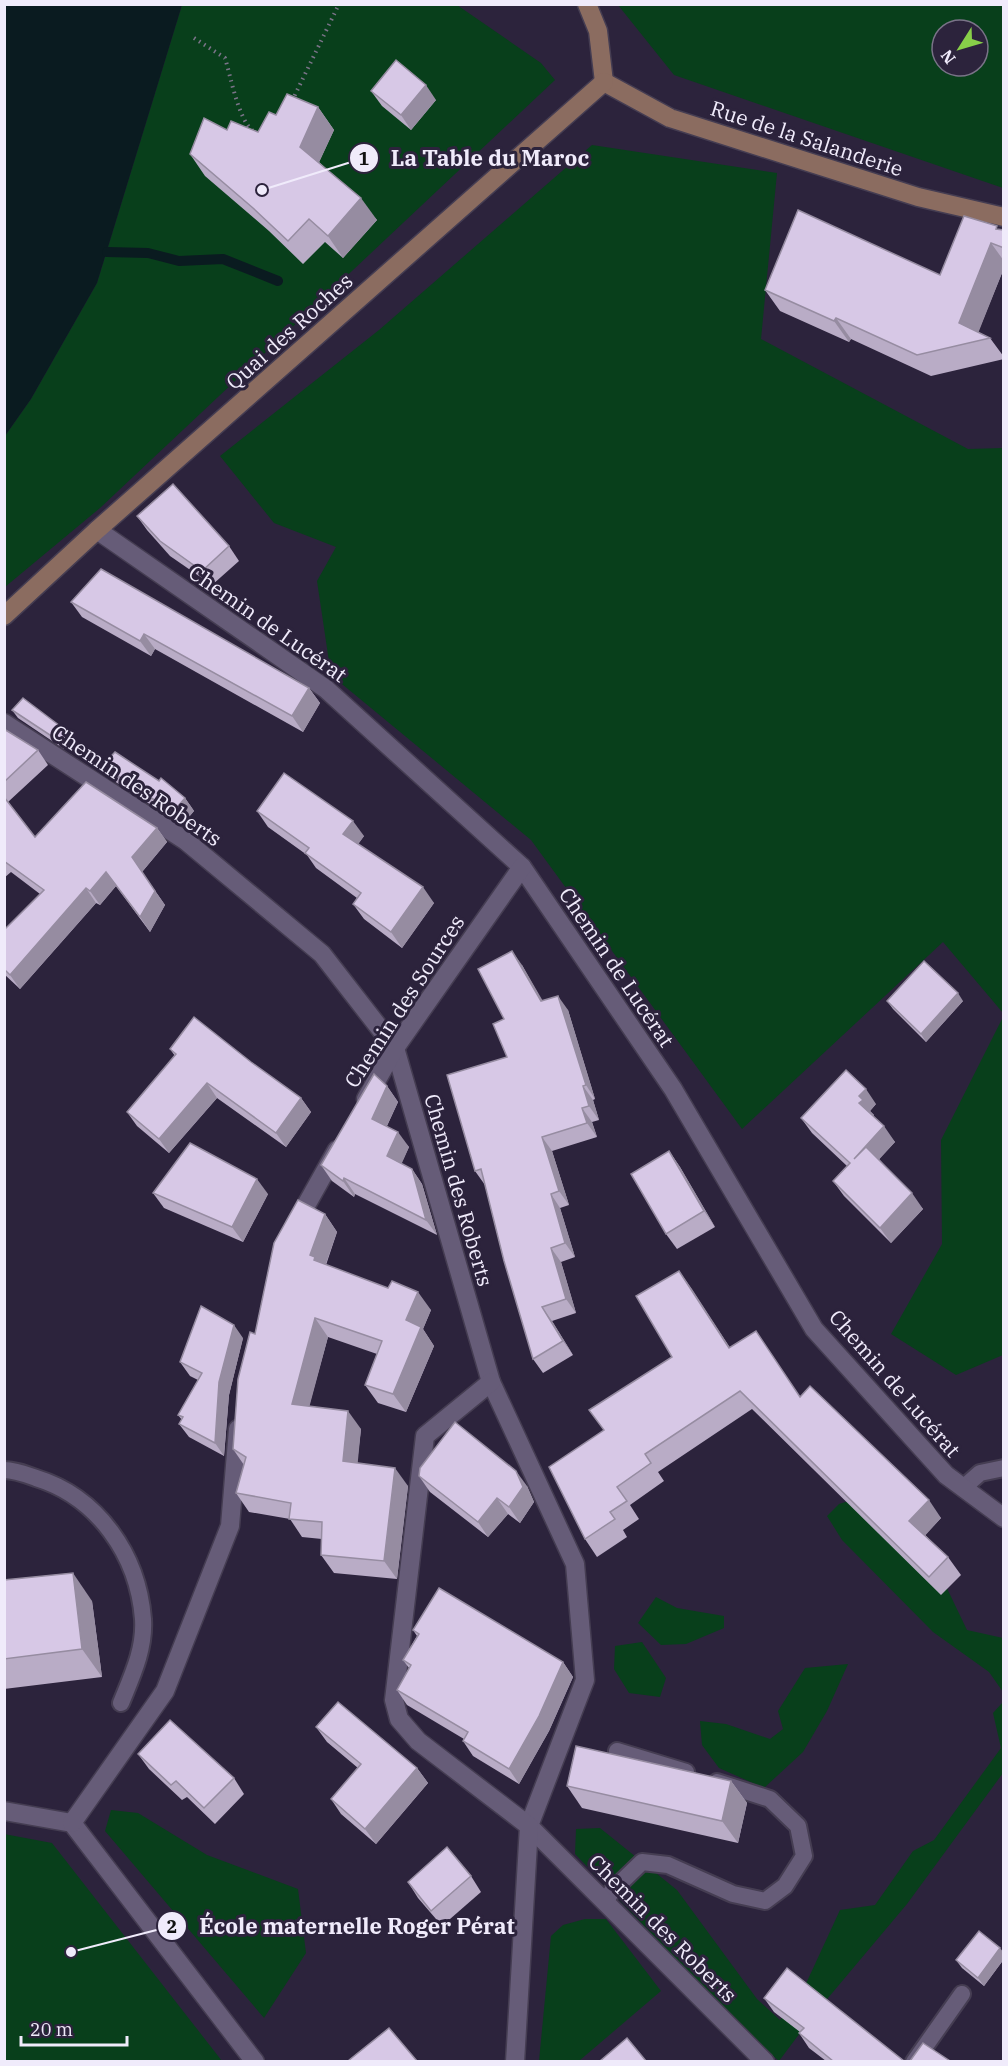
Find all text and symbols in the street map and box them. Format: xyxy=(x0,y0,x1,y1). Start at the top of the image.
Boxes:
north arrow xyxy=(930,18,990,78)
text: N xyxy=(936,46,960,68)
street label: Rue de la Salanderie xyxy=(707,94,907,182)
callout: La Table du Maroc xyxy=(349,138,602,178)
text: La Table du Maroc xyxy=(391,143,589,172)
text: 1 xyxy=(359,147,370,170)
street label: Quai des Roches xyxy=(220,267,358,395)
street label: Chemin de Lucérat xyxy=(183,558,353,688)
street label: Chemin des Roberts xyxy=(47,718,227,852)
street label: Chemin de Lucérat xyxy=(553,882,681,1052)
street label: Chemin des Sources xyxy=(338,909,470,1093)
street label: Chemin des Roberts xyxy=(418,1091,500,1289)
street label: Chemin de Lucérat xyxy=(823,1303,967,1463)
street label: Chemin des Roberts xyxy=(583,1848,743,2008)
callout: École maternelle Roger Pérat xyxy=(157,1906,526,1946)
text: École maternelle Roger Pérat xyxy=(199,1911,515,1940)
text: 2 xyxy=(167,1915,177,1938)
scale bar xyxy=(21,2009,128,2047)
text: 20 m xyxy=(30,2018,73,2041)

